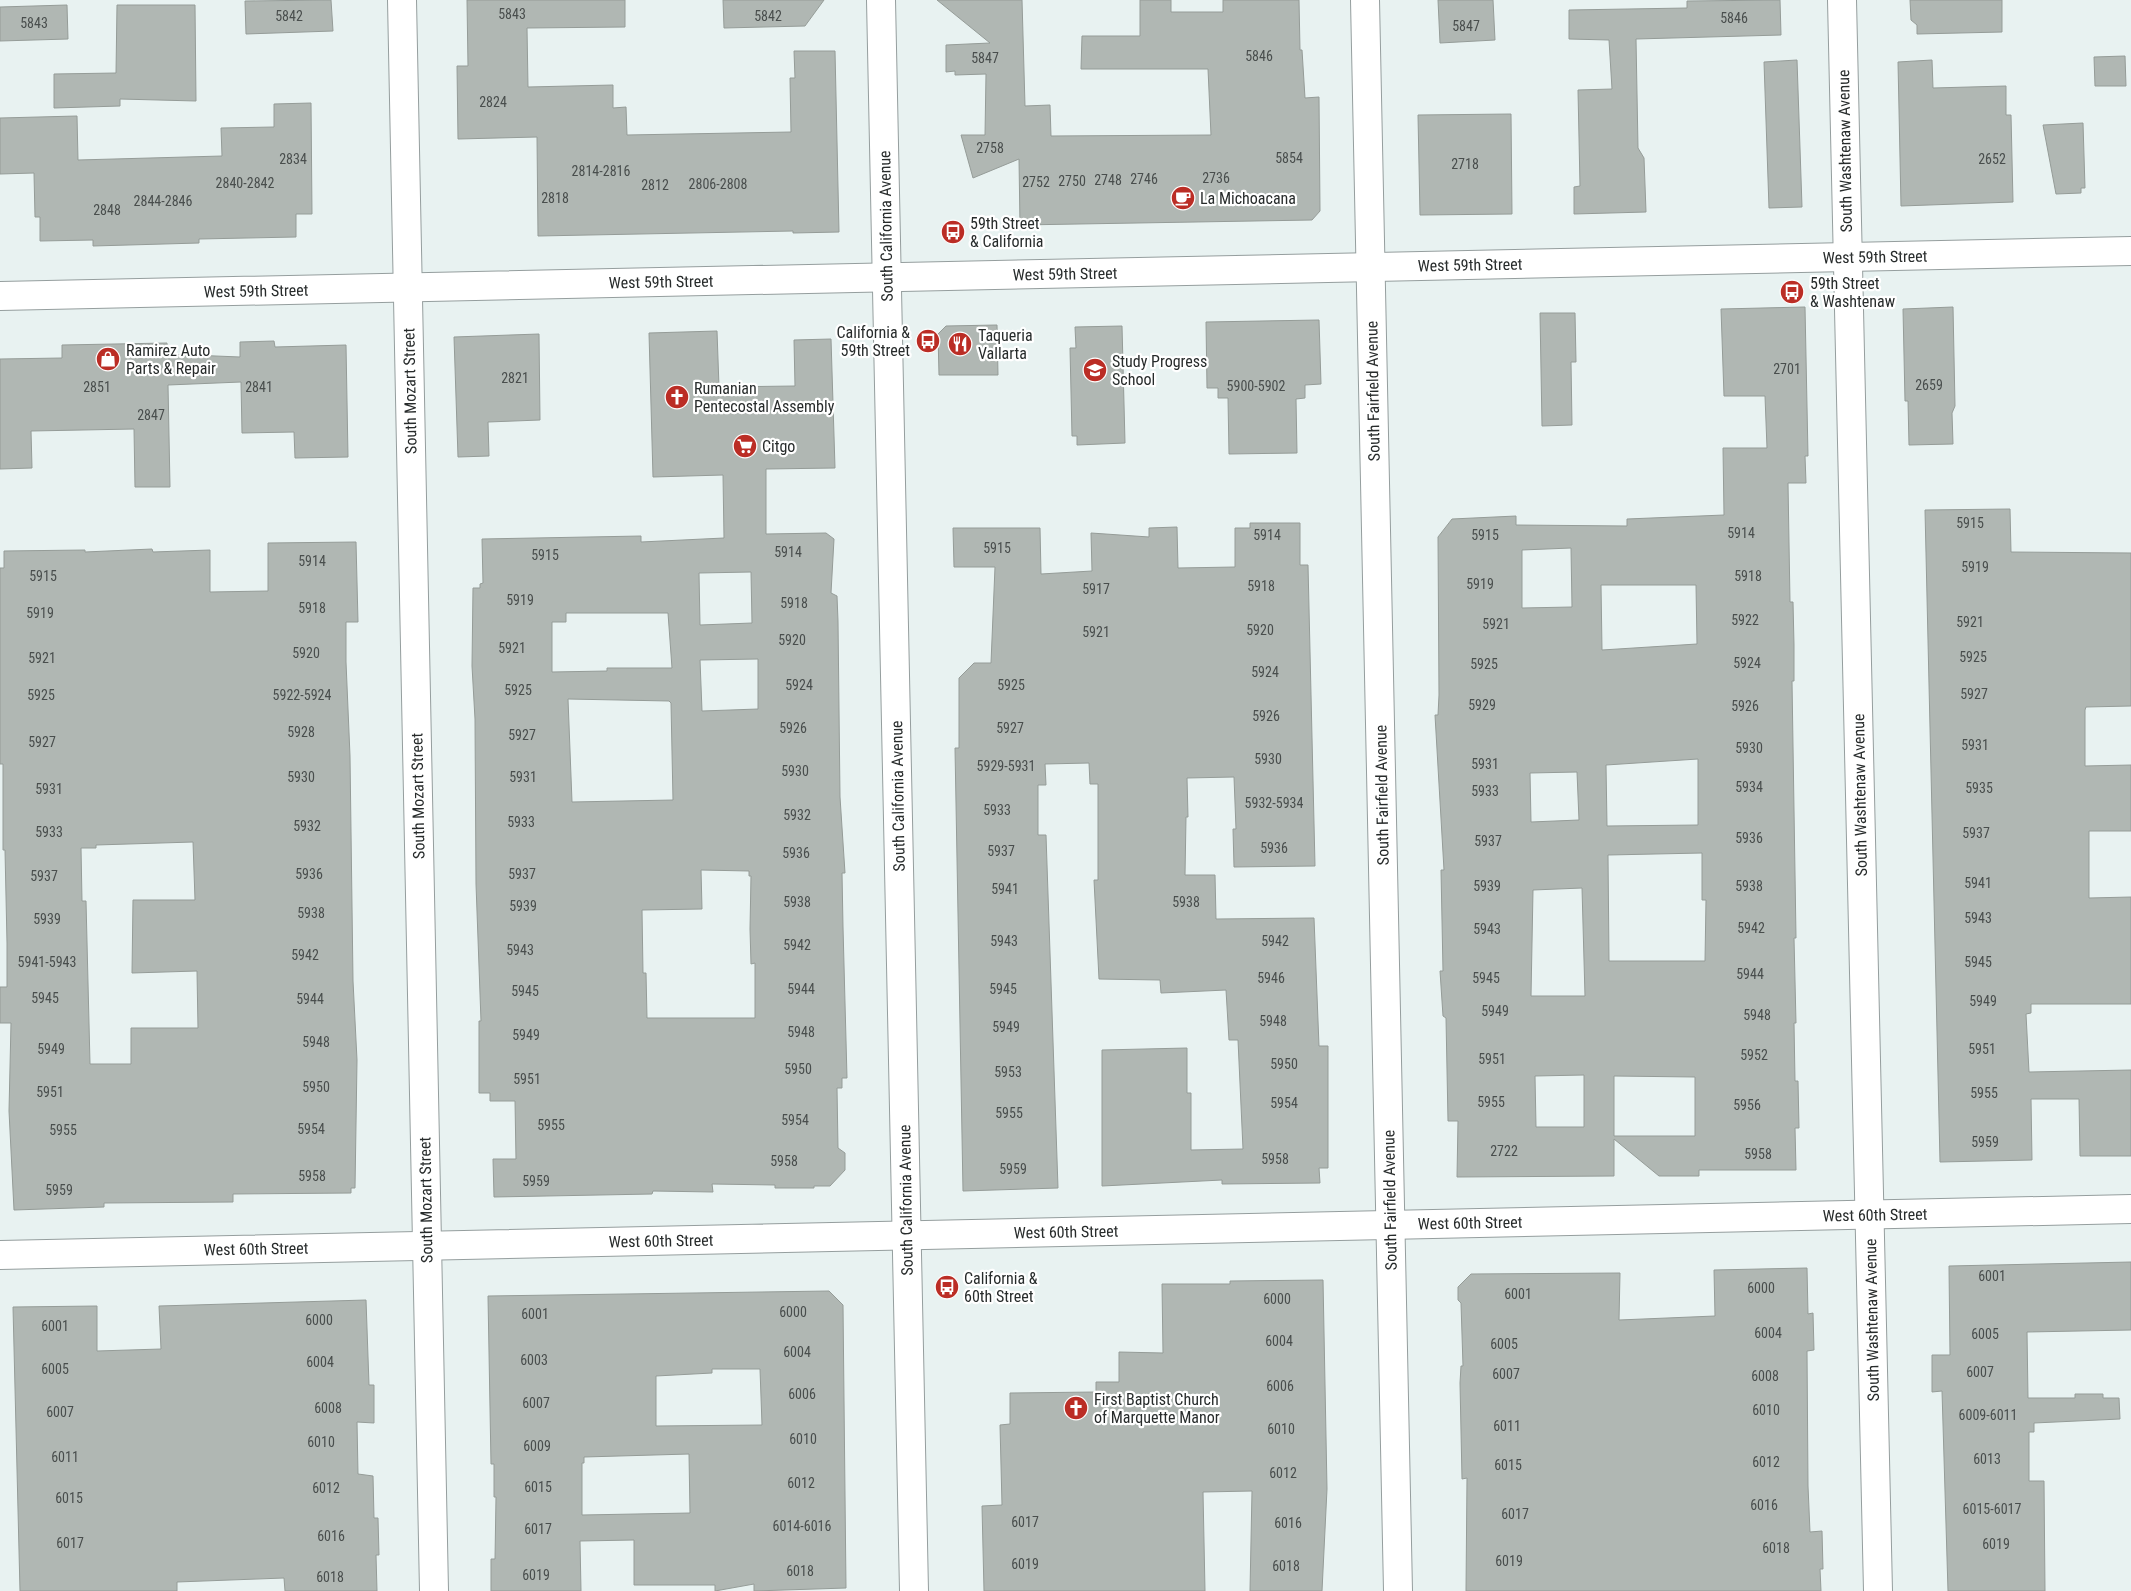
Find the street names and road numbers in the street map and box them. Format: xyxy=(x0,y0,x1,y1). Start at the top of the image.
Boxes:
street label: South Washtenaw Avenue xyxy=(1834,70,1856,232)
street label: South California Avenue xyxy=(875,150,897,302)
street label: West 59th Street xyxy=(1823,247,1928,267)
street label: West 59th Street xyxy=(1418,255,1523,275)
street label: West 59th Street xyxy=(1013,264,1118,284)
street label: West 59th Street xyxy=(609,272,714,292)
street label: West 59th Street xyxy=(204,281,309,301)
street label: South Fairfield Avenue xyxy=(1362,321,1384,461)
street label: South Mozart Street xyxy=(399,328,421,454)
street label: South Washtenaw Avenue xyxy=(1849,714,1871,876)
street label: South California Avenue xyxy=(887,720,909,872)
street label: South Fairfield Avenue xyxy=(1371,725,1393,865)
street label: South Mozart Street xyxy=(407,733,429,859)
street label: South California Avenue xyxy=(895,1124,917,1276)
street label: South Fairfield Avenue xyxy=(1379,1130,1401,1270)
street label: South Mozart Street xyxy=(415,1137,437,1263)
street label: West 60th Street xyxy=(1823,1205,1928,1225)
street label: West 60th Street xyxy=(1418,1213,1523,1233)
street label: West 60th Street xyxy=(1014,1222,1119,1242)
street label: West 60th Street xyxy=(609,1231,714,1251)
street label: West 60th Street xyxy=(204,1239,309,1259)
street label: South Washtenaw Avenue xyxy=(1861,1239,1883,1401)

